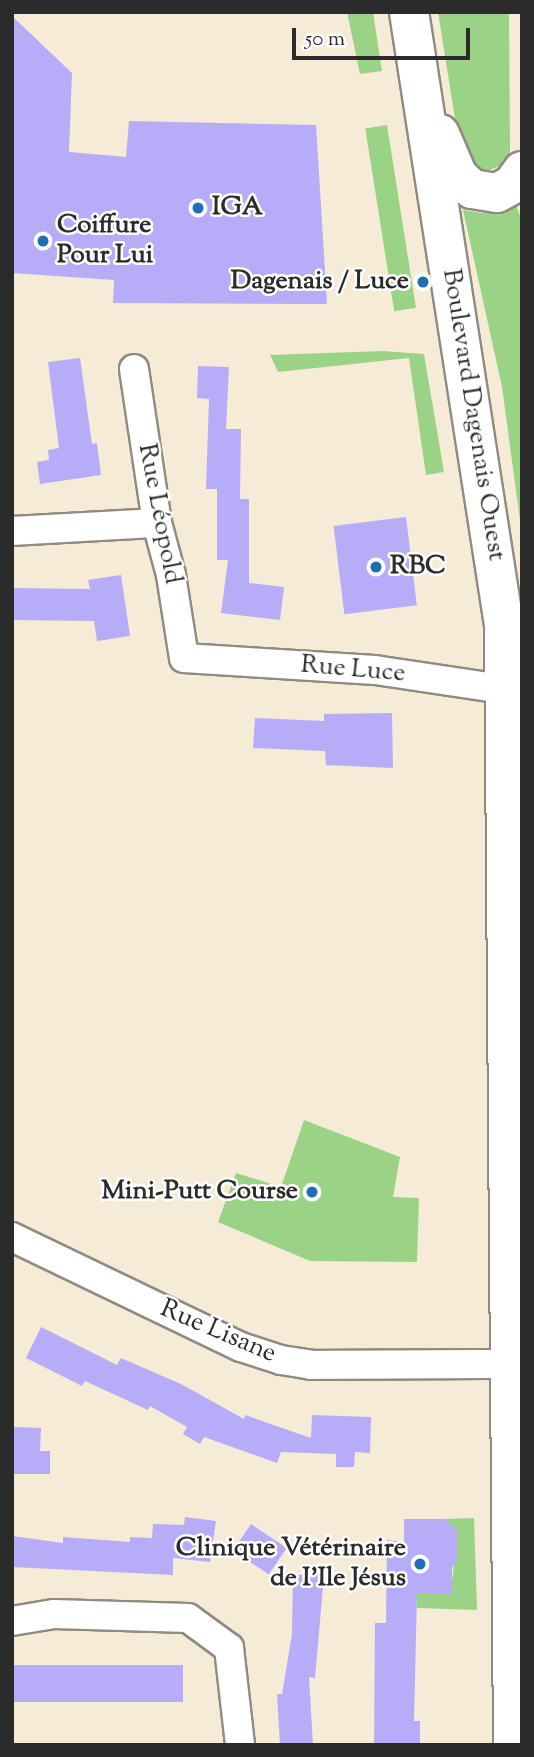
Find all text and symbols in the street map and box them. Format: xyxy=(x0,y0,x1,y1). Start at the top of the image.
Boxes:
scale bar xyxy=(296,14,475,58)
text: 50 m xyxy=(305,25,345,55)
place label: IGA xyxy=(212,192,263,224)
marker: IGA xyxy=(190,200,206,216)
place label: Coiffure Pour Lui xyxy=(57,210,153,272)
marker: Coiffure Pour Lui xyxy=(35,233,51,249)
place label: Dagenais / Luce xyxy=(231,266,409,298)
street label: Boulevard Dagenais Ouest xyxy=(434,267,512,563)
marker: Dagenais / Luce xyxy=(415,274,431,290)
street label: Rue Léopold xyxy=(130,441,188,587)
place label: RBC xyxy=(390,551,446,583)
marker: RBC xyxy=(368,559,384,575)
street label: Rue Luce xyxy=(299,650,407,690)
place label: Mini-Putt Course xyxy=(101,1176,298,1208)
marker: Mini-Putt Course xyxy=(304,1184,320,1200)
street label: Rue Lisane xyxy=(155,1294,281,1370)
place label: Clinique Vétérinaire de I'Ile Jésus xyxy=(176,1533,406,1594)
marker: Clinique Vétérinaire de I'Ile Jésus xyxy=(412,1556,428,1572)

